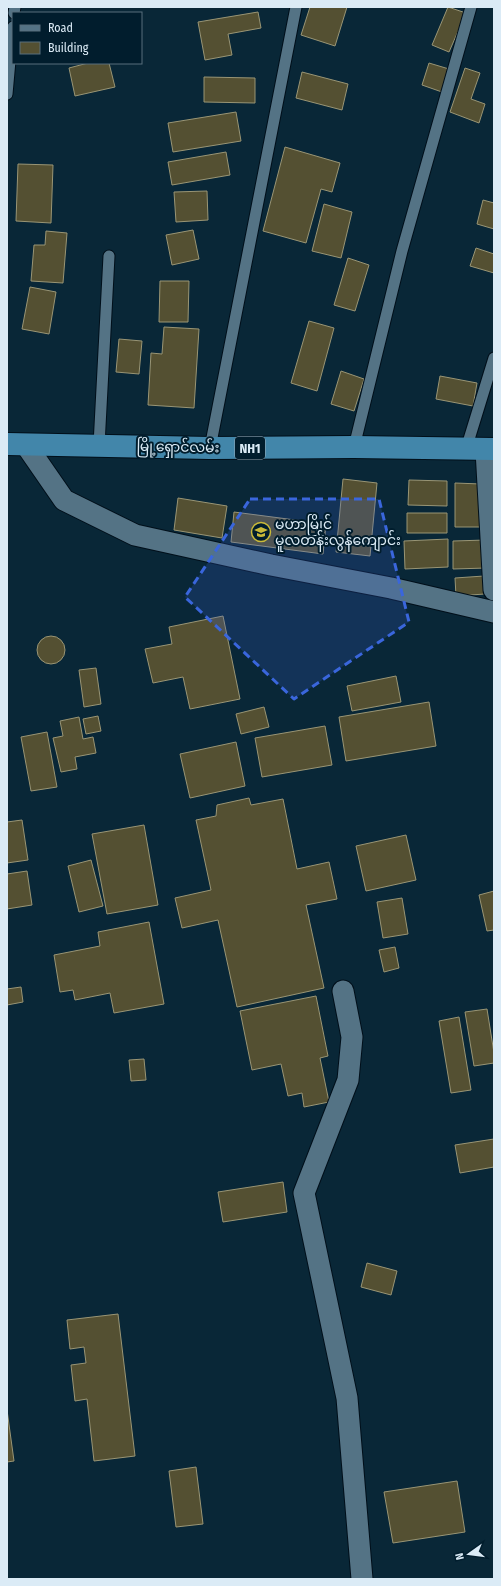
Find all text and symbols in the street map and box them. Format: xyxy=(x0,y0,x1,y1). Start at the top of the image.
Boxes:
legend xyxy=(12,12,142,64)
text: Road xyxy=(48,21,73,35)
text: Building xyxy=(48,41,89,55)
street label: မြို့ရှောင်လမ်း xyxy=(136,436,220,459)
road number: NH1 xyxy=(235,437,265,459)
place label: မဟာမြိုင် မူလတန်းလွန်ကျောင်း xyxy=(275,514,401,552)
school or university icon: မဟာမြိုင် မူလတန်းလွန်ကျောင်း xyxy=(250,521,272,543)
north arrow xyxy=(449,1534,489,1574)
text: N xyxy=(453,1552,467,1561)

